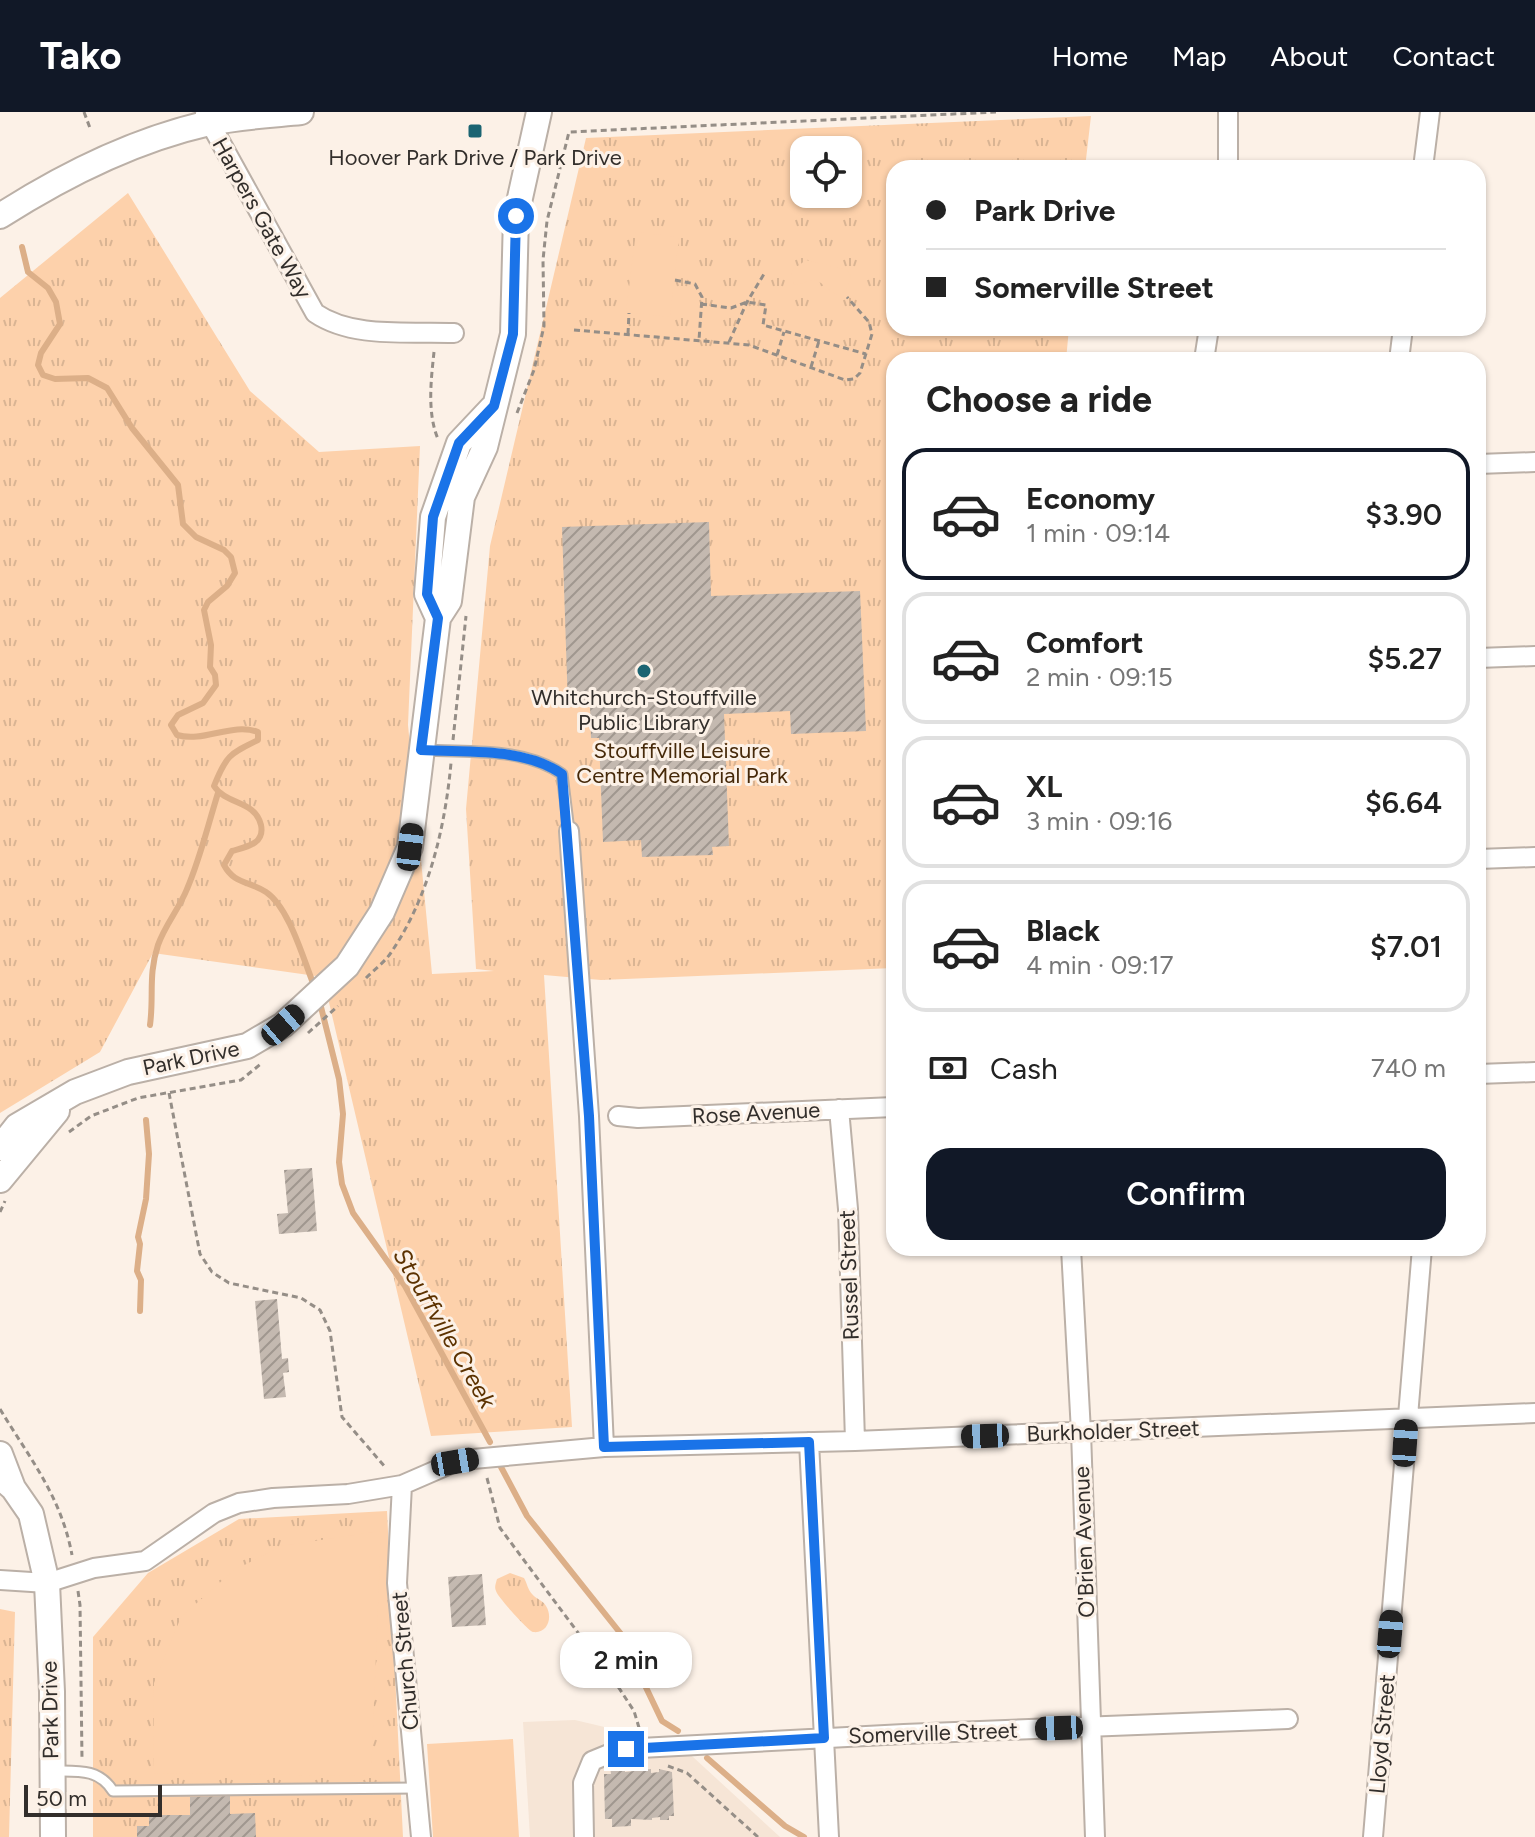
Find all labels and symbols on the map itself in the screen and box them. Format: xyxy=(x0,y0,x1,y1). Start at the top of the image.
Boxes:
marker: Hoover Park Drive / Park Drive xyxy=(466,122,484,140)
street label: Harpers Gate Way xyxy=(207,133,318,304)
place label: Hoover Park Drive / Park Drive xyxy=(328,144,622,171)
route start xyxy=(498,198,534,234)
marker: Whitchurch-Stouffville Public Library xyxy=(635,662,653,680)
place label: Whitchurch-Stouffville Public Library xyxy=(531,684,757,736)
park label: Stouffville Leisure Centre Memorial Park xyxy=(576,737,788,789)
car xyxy=(395,822,425,872)
car xyxy=(257,1000,309,1050)
street label: Park Drive xyxy=(140,1035,242,1081)
street label: Rose Avenue xyxy=(691,1096,821,1130)
street label: Russel Street xyxy=(833,1209,865,1341)
water label: Stouffville Creek xyxy=(387,1243,503,1414)
street label: Burkholder Street xyxy=(1026,1414,1200,1448)
car xyxy=(1391,1418,1419,1468)
car xyxy=(961,1423,1009,1449)
car xyxy=(429,1446,481,1478)
street label: O'Brien Avenue xyxy=(1068,1466,1100,1618)
street label: Church Street xyxy=(385,1591,425,1731)
car xyxy=(1376,1609,1404,1659)
callout: 2 min xyxy=(560,1633,692,1689)
street label: Park Drive xyxy=(36,1661,64,1759)
street label: Lloyd Street xyxy=(1363,1673,1401,1795)
car xyxy=(1035,1715,1083,1741)
street label: Somerville Street xyxy=(848,1717,1018,1749)
route end xyxy=(608,1731,644,1767)
scale bar xyxy=(24,1781,162,1817)

